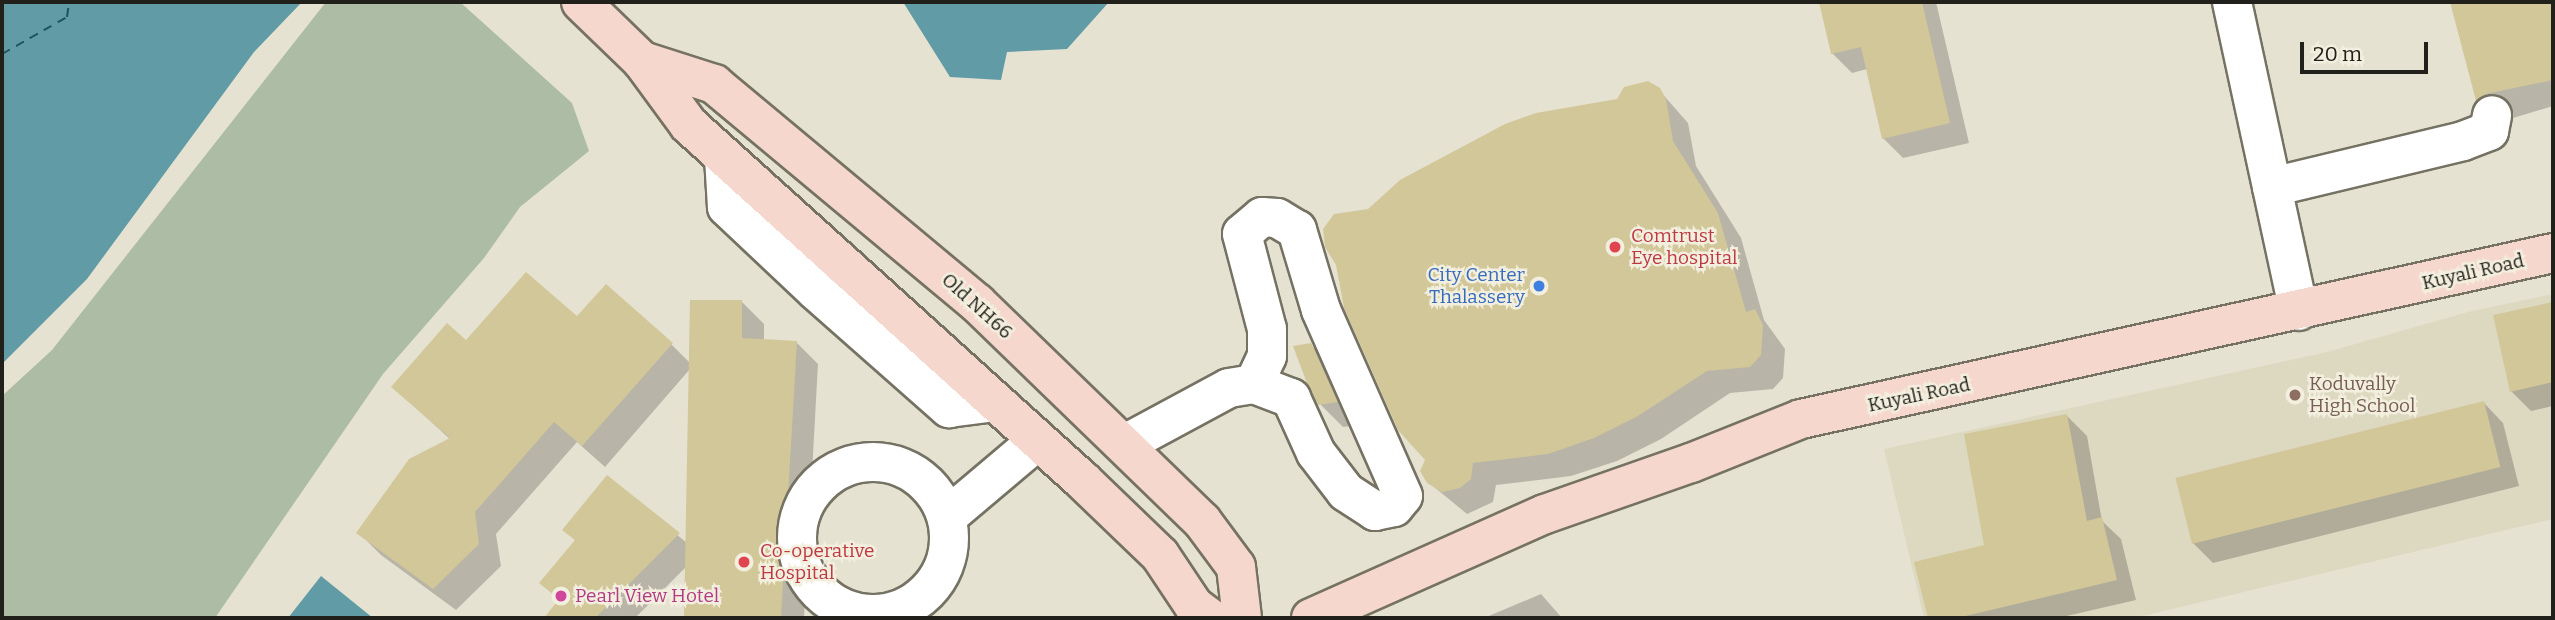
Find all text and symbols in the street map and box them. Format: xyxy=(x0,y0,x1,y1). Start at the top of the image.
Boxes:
scale bar xyxy=(2303,28,2431,72)
text: 20 m xyxy=(2313,41,2362,67)
place label: Comtrust Eye hospital xyxy=(1631,225,1738,269)
marker: Comtrust Eye hospital xyxy=(1605,237,1625,257)
street label: Kuyali Road xyxy=(2420,249,2526,295)
place label: City Center Thalassery xyxy=(1428,264,1525,308)
street label: Old NH66 xyxy=(937,268,1017,344)
marker: City Center Thalassery xyxy=(1531,278,1547,294)
street label: Kuyali Road xyxy=(1866,373,1972,417)
place label: Koduvally High School xyxy=(2309,373,2415,417)
marker: Koduvally High School xyxy=(2287,387,2303,403)
place label: Co-operative Hospital xyxy=(760,540,874,584)
marker: Co-operative Hospital xyxy=(734,552,754,572)
place label: Pearl View Hotel xyxy=(575,585,719,607)
marker: Pearl View Hotel xyxy=(553,588,569,604)

